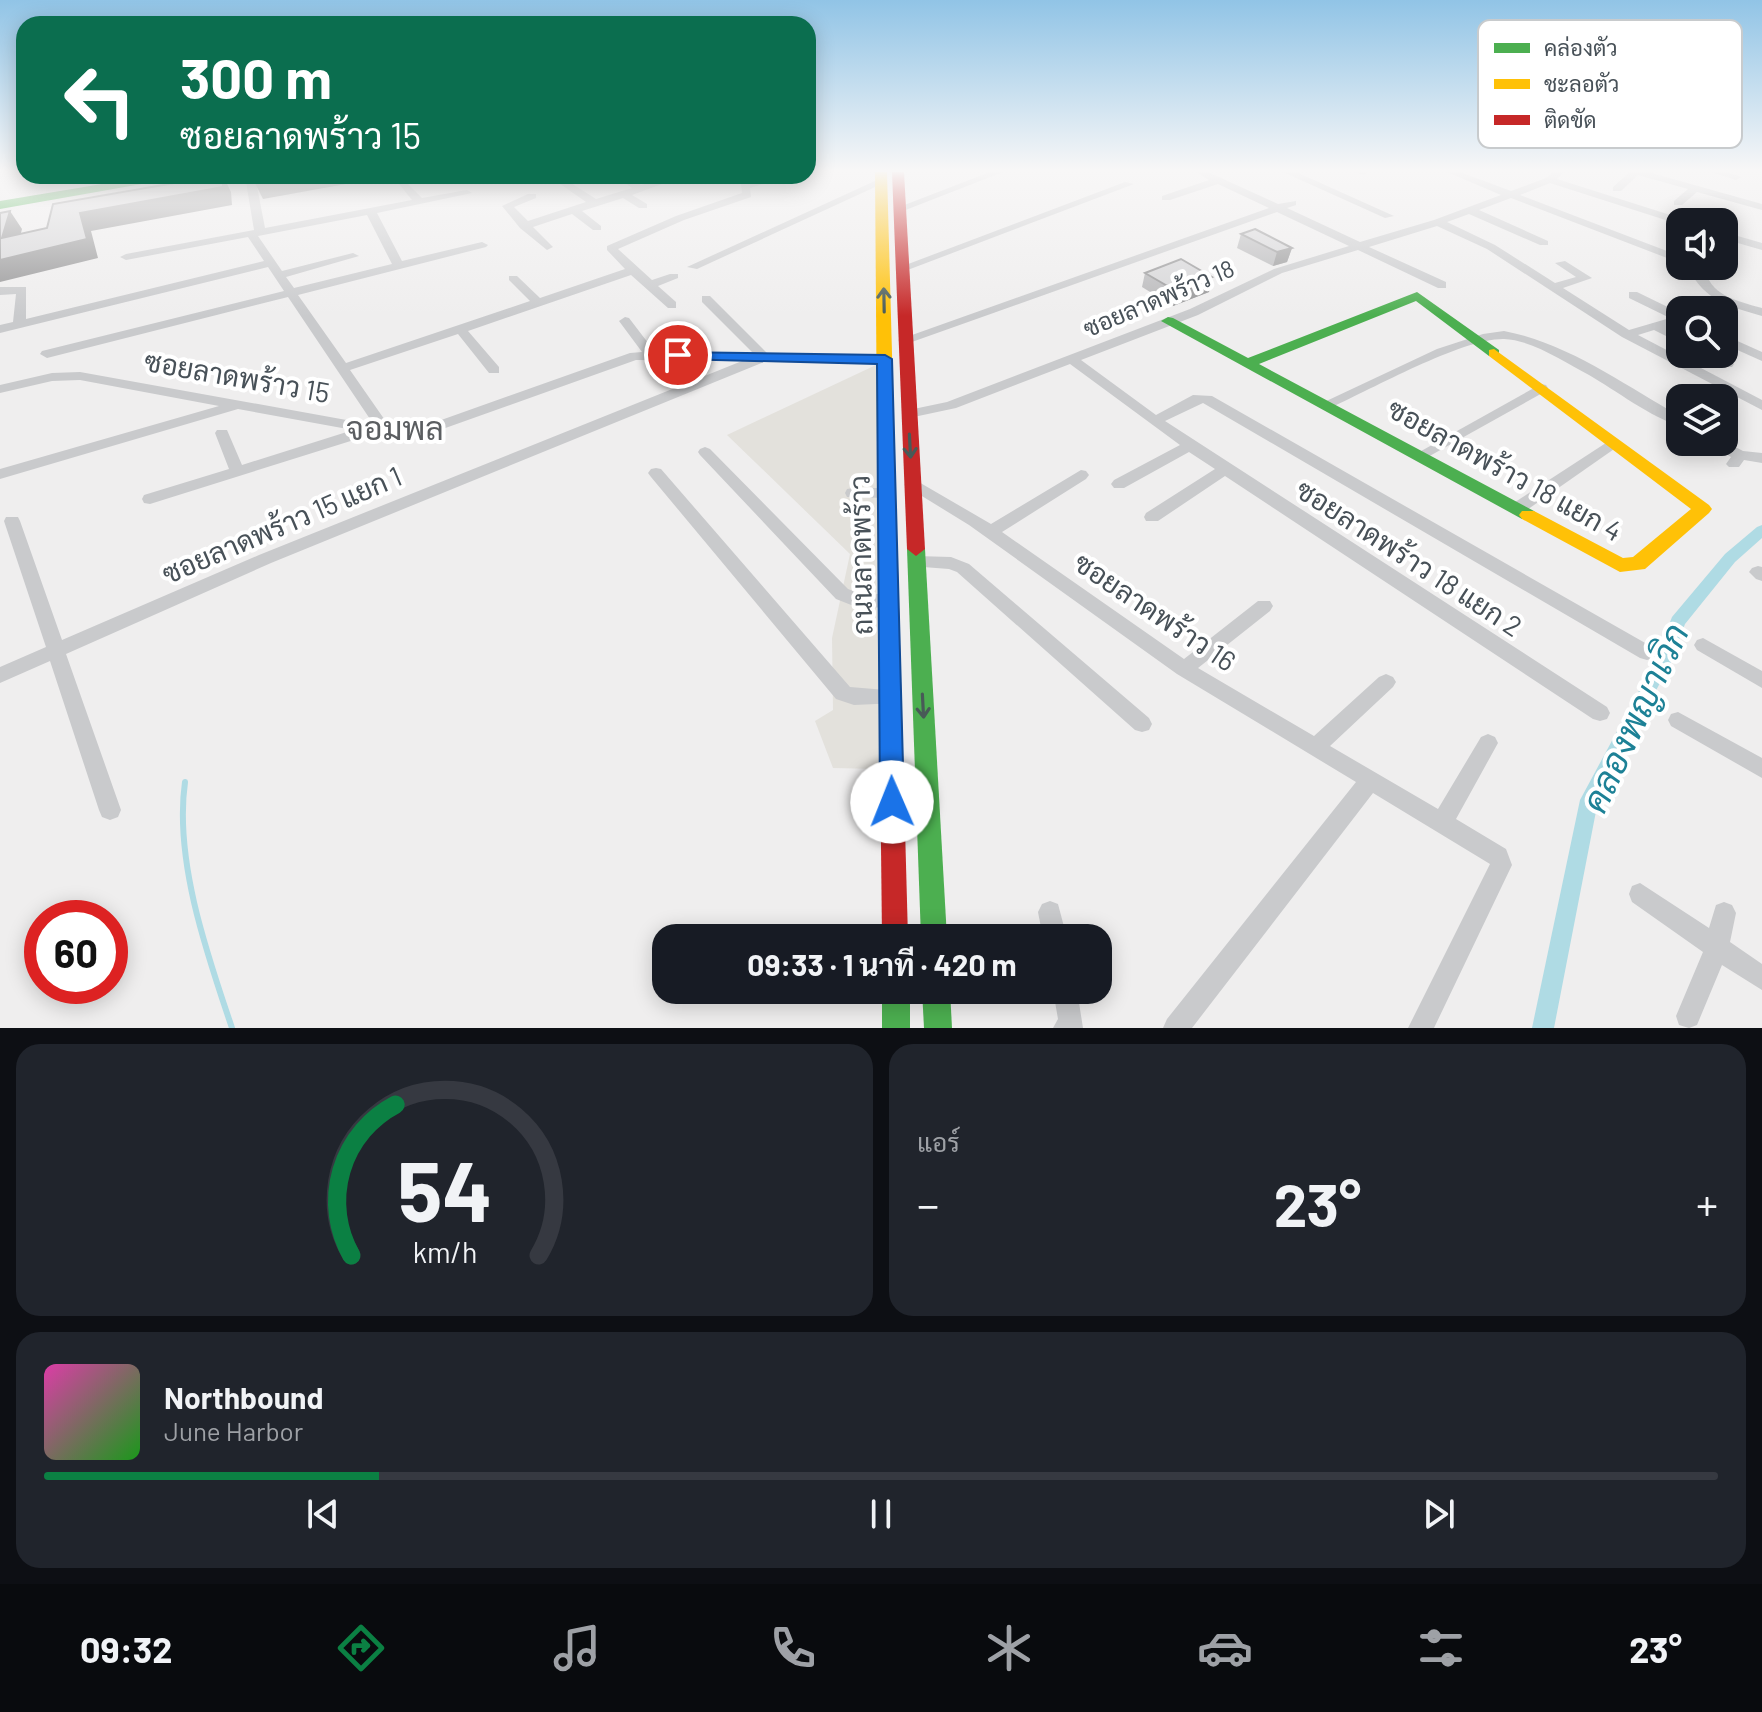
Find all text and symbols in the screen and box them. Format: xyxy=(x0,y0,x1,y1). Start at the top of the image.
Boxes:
legend xyxy=(1478,20,1742,148)
text: คล่องตัว xyxy=(1544,34,1618,60)
text: 300 m xyxy=(180,43,332,110)
icon: left xyxy=(48,48,152,152)
text: ชะลอตัว xyxy=(1544,70,1619,96)
text: ติดขัด xyxy=(1544,106,1596,132)
text: ซอยลาดพร้าว 15 xyxy=(180,113,421,156)
map controls xyxy=(1666,208,1738,456)
button: sound xyxy=(1666,208,1738,280)
street label: ซอยลาดพร้าว 18 xyxy=(1079,253,1238,342)
one-way arrow xyxy=(876,287,891,314)
button: search xyxy=(1666,296,1738,368)
pin xyxy=(644,321,712,389)
icon: arrive xyxy=(656,333,700,377)
street label: ซอยลาดพร้าว 15 xyxy=(142,343,332,409)
button: layers xyxy=(1666,384,1738,456)
street label: ซอยลาดพร้าว 18 แยก 4 xyxy=(1382,391,1629,548)
district label: จอมพล xyxy=(346,408,444,446)
one-way arrow xyxy=(903,432,918,459)
street label: ซอยลาดพร้าว 15 แยก 1 xyxy=(157,458,406,590)
street label: ซอยลาดพร้าว 18 แยก 2 xyxy=(1290,471,1529,643)
street label: ถนนลาดพร้าว xyxy=(842,475,878,635)
street label: ซอยลาดพร้าว 16 xyxy=(1068,545,1243,678)
water label: คลองพญาเวิก xyxy=(1571,616,1698,820)
one-way arrow xyxy=(916,692,931,719)
position arrow xyxy=(850,760,934,844)
speed limit sign: 60 xyxy=(24,900,128,1004)
text: 09:33 · 1 นาที · 420 m xyxy=(747,946,1017,982)
text: แอร์ xyxy=(917,1126,960,1157)
text: 54 xyxy=(397,1139,492,1239)
text: 23° xyxy=(1274,1167,1361,1239)
text: − xyxy=(917,1177,939,1230)
text: + xyxy=(1696,1177,1718,1230)
text: km/h xyxy=(412,1234,477,1269)
text: Northbound xyxy=(164,1379,323,1415)
text: June Harbor xyxy=(164,1415,303,1446)
icon: previous xyxy=(301,1492,345,1536)
icon: pause xyxy=(859,1492,903,1536)
icon: next xyxy=(1417,1492,1461,1536)
icon: directions xyxy=(333,1620,389,1676)
icon: music xyxy=(549,1620,605,1676)
icon: phone xyxy=(765,1620,821,1676)
icon: climate xyxy=(981,1620,1037,1676)
icon: car xyxy=(1197,1620,1253,1676)
icon: filters xyxy=(1413,1620,1469,1676)
text: 09:32 xyxy=(80,1627,172,1670)
text: 23° xyxy=(1629,1627,1682,1670)

